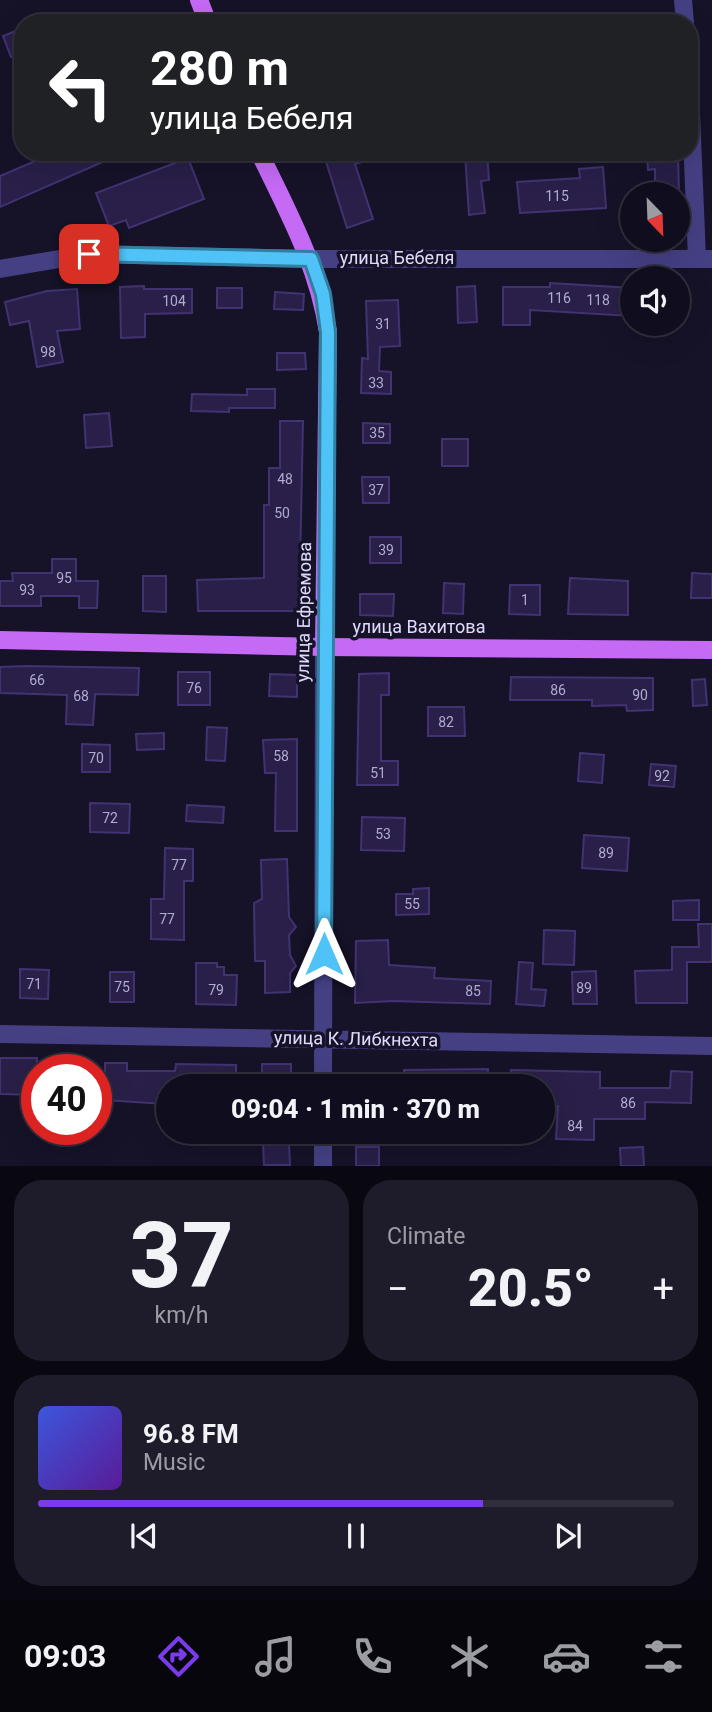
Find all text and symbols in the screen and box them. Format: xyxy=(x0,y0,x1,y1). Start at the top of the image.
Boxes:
text: 280 m xyxy=(150,40,289,97)
icon: left xyxy=(35,42,126,133)
text: улица Бебеля xyxy=(150,99,354,137)
north arrow xyxy=(620,182,690,252)
map controls xyxy=(620,182,690,336)
house number: 115 xyxy=(545,188,569,204)
pin xyxy=(59,224,119,284)
icon: arrive xyxy=(70,235,108,273)
street label: улица Бебеля xyxy=(340,247,454,268)
button: sound xyxy=(620,266,690,336)
house number: 116 xyxy=(547,290,571,306)
house number: 118 xyxy=(586,292,610,308)
house number: 104 xyxy=(162,293,186,309)
house number: 31 xyxy=(375,316,391,332)
house number: 98 xyxy=(40,344,56,360)
house number: 33 xyxy=(368,375,384,391)
house number: 35 xyxy=(369,425,385,441)
house number: 48 xyxy=(277,471,293,487)
house number: 37 xyxy=(368,482,384,498)
house number: 50 xyxy=(274,505,290,521)
street label: улица Ефремова xyxy=(292,542,315,682)
house number: 39 xyxy=(378,542,394,558)
house number: 95 xyxy=(56,570,72,586)
house number: 93 xyxy=(19,582,35,598)
house number: 1 xyxy=(521,592,529,608)
street label: улица Вахитова xyxy=(353,616,485,637)
house number: 66 xyxy=(29,672,45,688)
house number: 76 xyxy=(186,680,202,696)
house number: 86 xyxy=(550,682,566,698)
house number: 90 xyxy=(632,687,648,703)
house number: 68 xyxy=(73,688,89,704)
house number: 82 xyxy=(438,714,454,730)
house number: 58 xyxy=(273,748,289,764)
house number: 70 xyxy=(88,750,104,766)
house number: 51 xyxy=(370,765,386,781)
house number: 92 xyxy=(654,768,670,784)
house number: 72 xyxy=(102,810,118,826)
house number: 53 xyxy=(375,826,391,842)
house number: 89 xyxy=(598,845,614,861)
house number: 77 xyxy=(171,857,187,873)
house number: 55 xyxy=(404,896,420,912)
house number: 77 xyxy=(159,911,175,927)
position arrow xyxy=(287,917,361,991)
house number: 71 xyxy=(26,976,42,992)
house number: 75 xyxy=(114,979,130,995)
house number: 89 xyxy=(576,980,592,996)
house number: 79 xyxy=(208,982,224,998)
house number: 85 xyxy=(465,983,481,999)
street label: улица К. Либкнехта xyxy=(274,1027,438,1050)
speed limit sign: 40 xyxy=(21,1054,112,1145)
text: 09:04 · 1 min · 370 m xyxy=(231,1094,480,1124)
house number: 86 xyxy=(620,1095,636,1111)
house number: 84 xyxy=(567,1118,583,1134)
text: 37 xyxy=(129,1203,234,1309)
text: Climate xyxy=(387,1223,466,1250)
text: 20.5° xyxy=(468,1258,594,1319)
text: − xyxy=(387,1267,409,1311)
text: + xyxy=(652,1267,674,1311)
text: km/h xyxy=(155,1302,209,1329)
text: 96.8 FM xyxy=(143,1419,239,1449)
text: Music xyxy=(143,1449,205,1476)
icon: previous xyxy=(125,1517,163,1555)
icon: pause xyxy=(337,1517,375,1555)
icon: next xyxy=(549,1517,587,1555)
icon: directions xyxy=(154,1632,203,1681)
icon: music xyxy=(251,1632,300,1681)
icon: phone xyxy=(348,1632,397,1681)
icon: climate xyxy=(445,1632,494,1681)
icon: car xyxy=(542,1632,591,1681)
icon: filters xyxy=(639,1632,688,1681)
text: 09:03 xyxy=(24,1637,106,1675)

